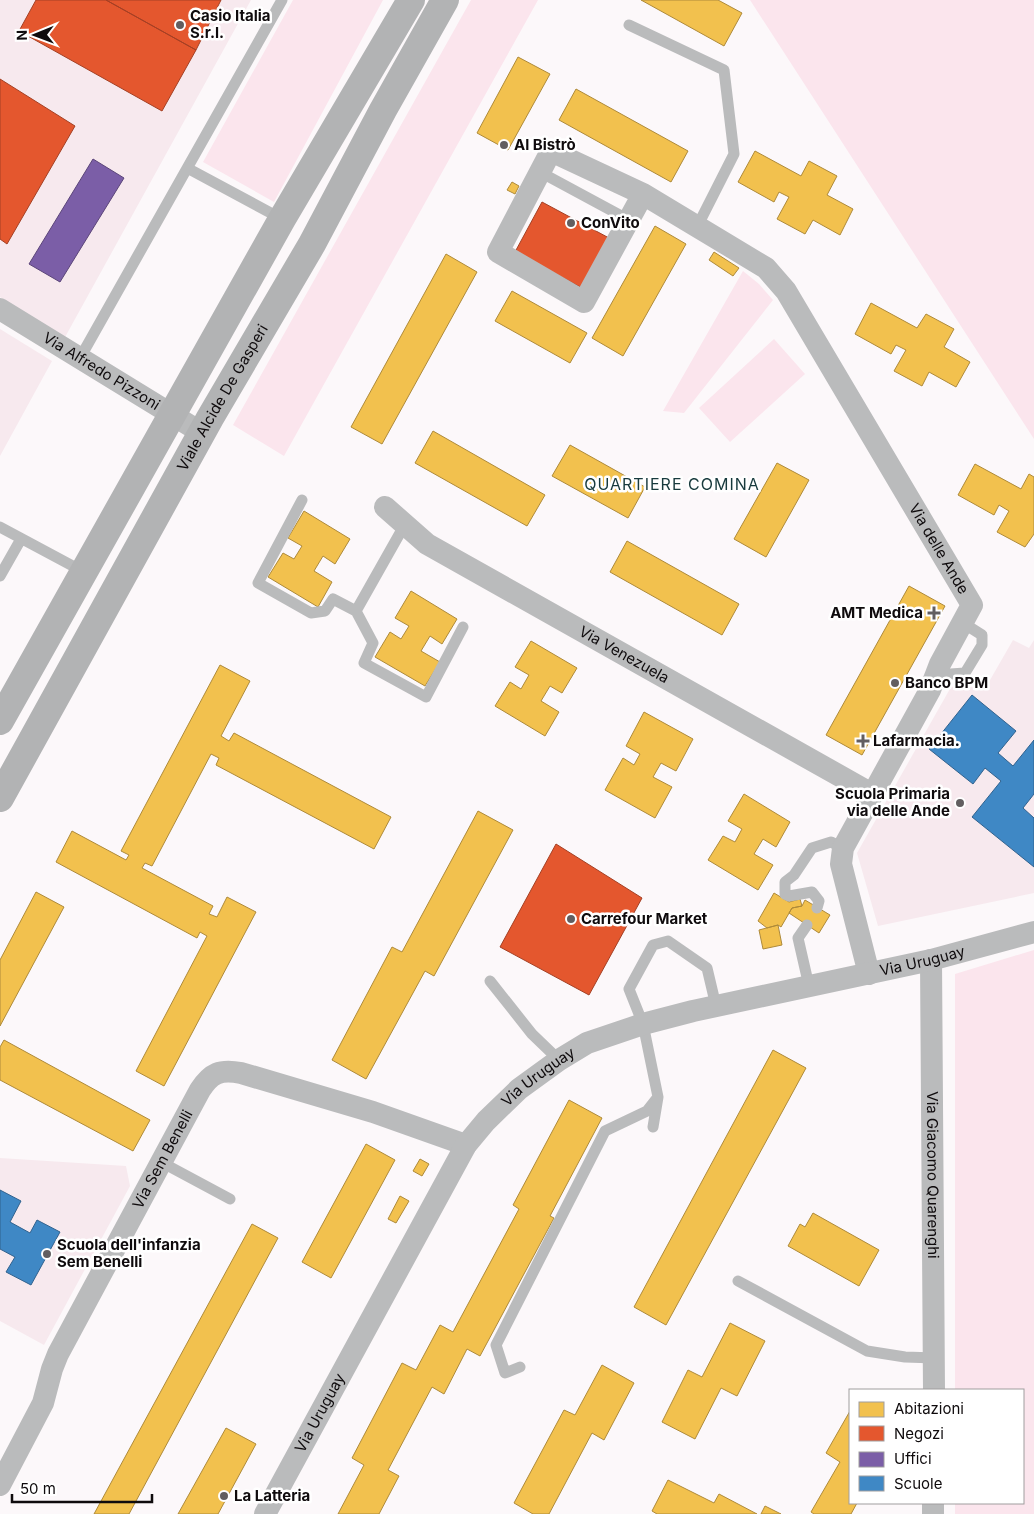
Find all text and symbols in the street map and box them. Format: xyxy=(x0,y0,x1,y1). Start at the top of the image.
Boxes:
place label: Casio Italia S.r.l. xyxy=(190,6,271,42)
north arrow xyxy=(10,10,60,60)
marker: Casio Italia S.r.l. xyxy=(174,19,186,31)
text: N xyxy=(13,30,30,41)
place label: Al Bistrò xyxy=(514,135,576,154)
marker: Al Bistrò xyxy=(498,139,510,151)
place label: ConVito xyxy=(581,213,640,232)
marker: ConVito xyxy=(565,217,577,229)
street label: Viale Alcide De Gasperi xyxy=(173,321,272,474)
street label: Via Alfredo Pizzoni xyxy=(40,328,164,414)
district label: QUARTIERE COMINA xyxy=(584,474,760,494)
street label: Via delle Ande xyxy=(905,500,973,597)
place label: AMT Medica xyxy=(830,603,923,622)
marker: AMT Medica xyxy=(927,606,941,620)
street label: Via Venezuela xyxy=(576,621,673,687)
place label: Banco BPM xyxy=(905,673,988,692)
marker: Banco BPM xyxy=(889,677,901,689)
place label: Lafarmacia. xyxy=(873,731,960,750)
marker: Lafarmacia. xyxy=(857,735,869,747)
place label: Scuola Primaria via delle Ande xyxy=(835,784,950,820)
marker: Scuola Primaria via delle Ande xyxy=(954,797,966,809)
place label: Carrefour Market xyxy=(581,909,708,928)
marker: Carrefour Market xyxy=(565,913,577,925)
street label: Via Uruguay xyxy=(878,941,967,980)
street label: Via Uruguay xyxy=(497,1042,578,1110)
street label: Via Giacomo Quarenghi xyxy=(923,1091,943,1259)
street label: Via Sem Benelli xyxy=(128,1106,197,1212)
place label: Scuola dell'infanzia Sem Benelli xyxy=(57,1235,201,1271)
marker: Scuola dell'infanzia Sem Benelli xyxy=(41,1248,53,1260)
street label: Via Uruguay xyxy=(290,1369,349,1456)
legend xyxy=(849,1389,1024,1504)
text: Abitazioni xyxy=(894,1399,964,1418)
text: Negozi xyxy=(894,1424,944,1443)
text: Uffici xyxy=(894,1449,932,1468)
scale bar xyxy=(12,1472,152,1504)
text: Scuole xyxy=(894,1474,942,1493)
text: 50 m xyxy=(20,1479,56,1498)
place label: La Latteria xyxy=(234,1486,310,1505)
marker: La Latteria xyxy=(218,1490,230,1502)

